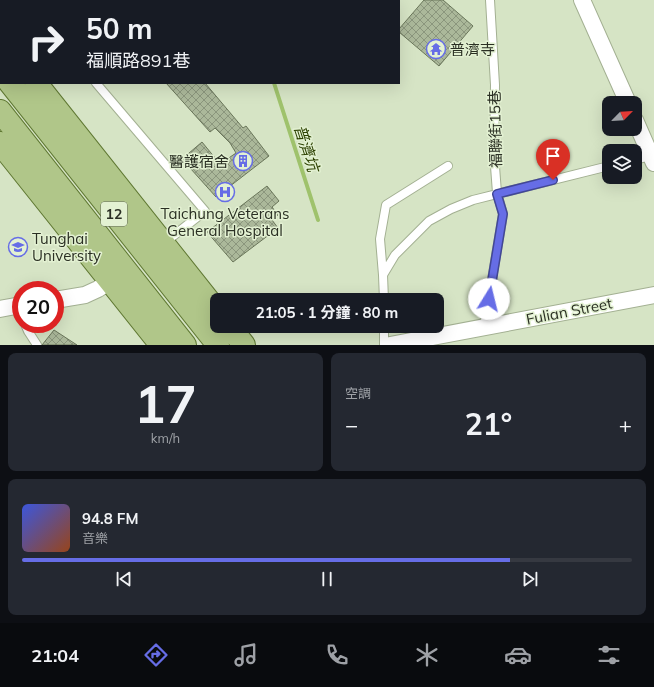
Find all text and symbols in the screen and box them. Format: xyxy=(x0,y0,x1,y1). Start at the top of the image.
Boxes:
text: 50 m xyxy=(86,11,152,46)
icon: right xyxy=(20,16,72,68)
temple icon: 普濟寺 xyxy=(425,38,447,60)
place label: 普濟寺 xyxy=(450,40,495,59)
text: 福順路891巷 xyxy=(86,49,190,72)
street label: 福聯街15巷 xyxy=(485,90,505,168)
north arrow xyxy=(602,96,642,136)
map controls xyxy=(602,96,642,184)
water label: 普濟坑 xyxy=(290,122,325,176)
pin xyxy=(536,139,570,180)
button: layers xyxy=(602,144,642,184)
icon: arrive xyxy=(542,145,564,167)
building icon: 醫護宿舍 xyxy=(232,150,254,172)
place label: 醫護宿舍 xyxy=(169,152,229,171)
hospital icon: Taichung Veterans General Hospital xyxy=(214,181,236,203)
road number: 12 xyxy=(101,202,127,226)
place label: Taichung Veterans General Hospital xyxy=(161,204,289,240)
place label: Tunghai University xyxy=(32,229,101,265)
school or university icon: Tunghai University xyxy=(7,236,29,258)
position arrow xyxy=(468,278,510,320)
speed limit sign: 20 xyxy=(12,281,64,333)
street label: Fulian Street xyxy=(524,293,614,329)
text: 21:05 · 1 分鐘 · 80 m xyxy=(256,303,398,322)
text: 17 xyxy=(134,371,197,436)
text: 空調 xyxy=(345,385,371,401)
text: 21° xyxy=(465,405,512,443)
text: − xyxy=(345,411,358,439)
text: + xyxy=(619,411,632,439)
text: km/h xyxy=(151,430,180,446)
text: 94.8 FM xyxy=(82,509,138,528)
text: 音樂 xyxy=(82,530,108,546)
icon: previous xyxy=(113,568,135,590)
icon: pause xyxy=(316,568,338,590)
icon: next xyxy=(519,568,541,590)
icon: directions xyxy=(142,641,170,669)
icon: music xyxy=(232,641,260,669)
icon: phone xyxy=(323,641,351,669)
icon: climate xyxy=(413,641,441,669)
icon: car xyxy=(504,641,532,669)
icon: filters xyxy=(595,641,623,669)
text: 21:04 xyxy=(31,644,79,667)

